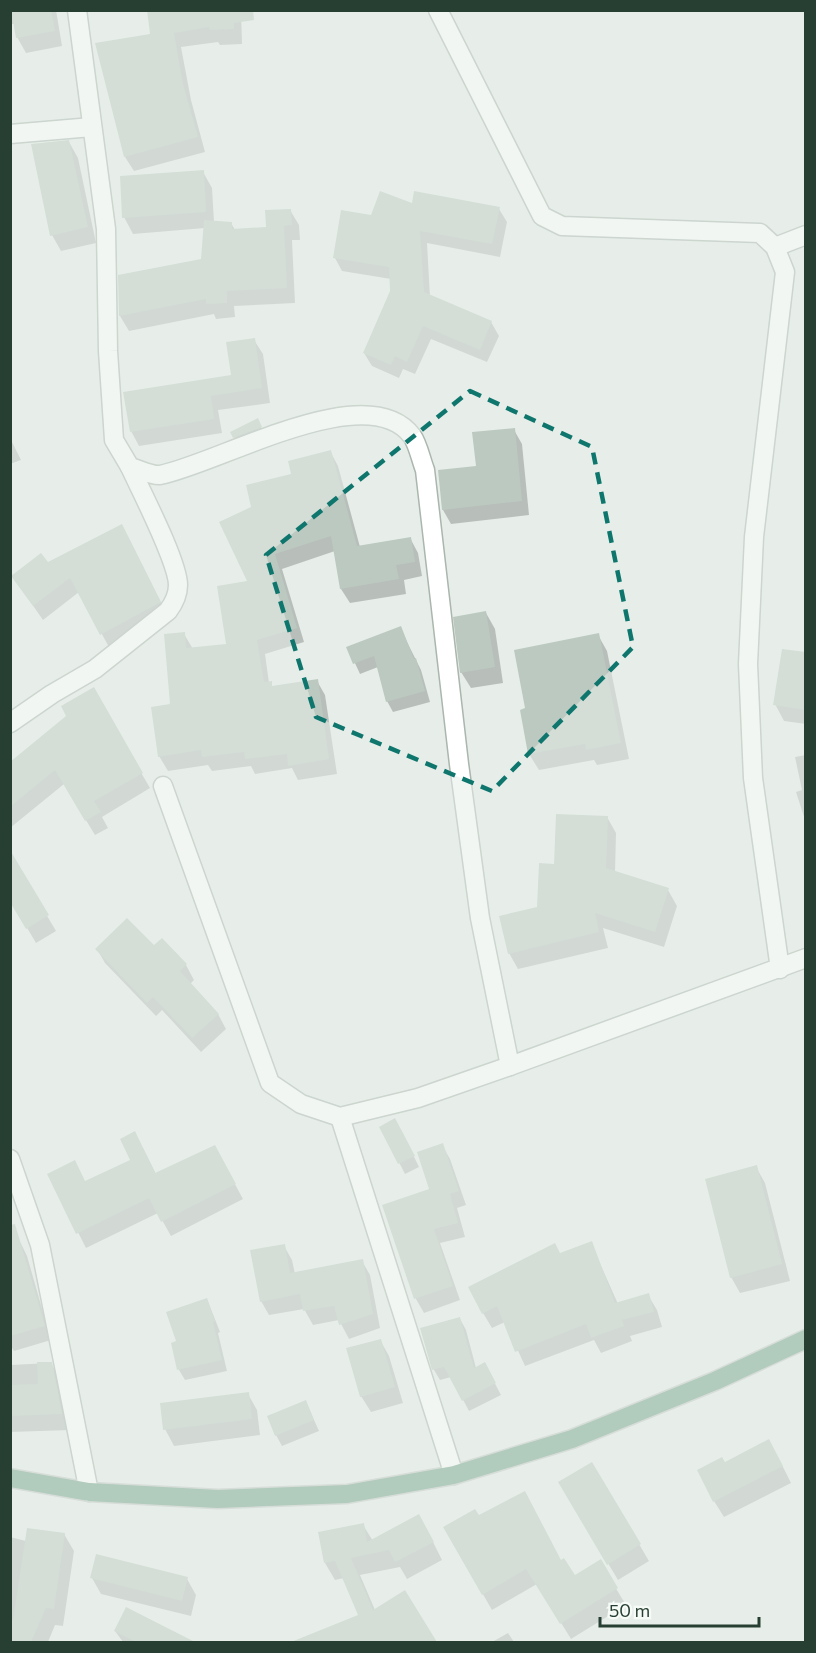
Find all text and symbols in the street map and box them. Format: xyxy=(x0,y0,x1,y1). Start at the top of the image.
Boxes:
scale bar xyxy=(600,1590,759,1628)
text: 50 m xyxy=(609,1599,650,1621)

